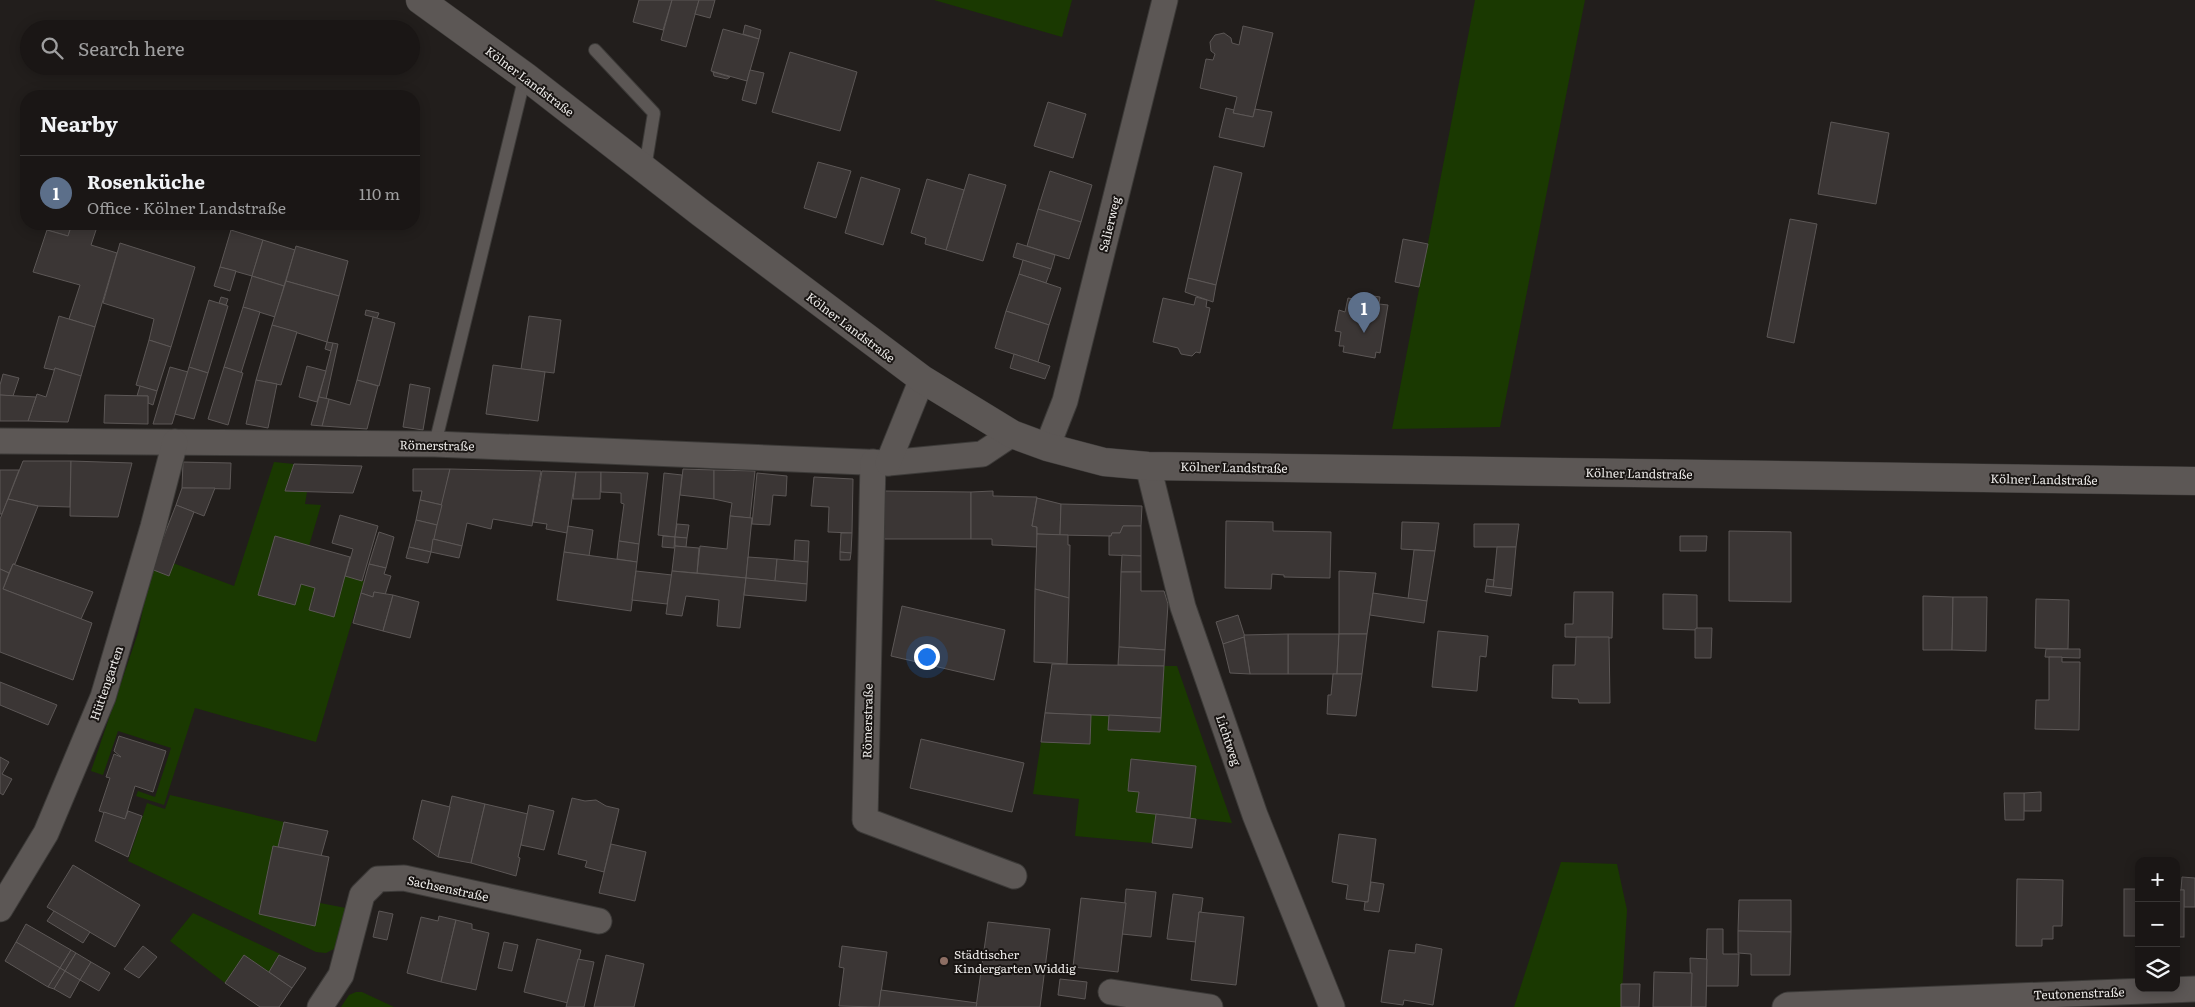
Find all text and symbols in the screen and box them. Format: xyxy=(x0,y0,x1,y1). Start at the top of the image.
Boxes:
search box xyxy=(20,20,420,75)
icon: search xyxy=(38,34,66,62)
text: Search here xyxy=(78,34,185,62)
street label: Kölner Landstraße xyxy=(482,42,578,120)
text: Nearby xyxy=(40,107,118,138)
text: Rosenküche xyxy=(87,167,205,195)
text: 1 xyxy=(53,181,59,205)
text: 110 m xyxy=(359,181,400,205)
street label: Salierweg xyxy=(1093,194,1125,254)
text: Office · Kölner Landstraße xyxy=(87,195,286,219)
street label: Kölner Landstraße xyxy=(803,288,899,366)
pin: 1 xyxy=(1348,292,1380,333)
street label: Römerstraße xyxy=(399,435,475,455)
street label: Kölner Landstraße xyxy=(1180,457,1288,477)
street label: Kölner Landstraße xyxy=(1585,463,1693,483)
street label: Kölner Landstraße xyxy=(1990,469,2098,489)
street label: Hüttengarten xyxy=(85,643,127,723)
your location xyxy=(914,644,940,670)
street label: Römerstraße xyxy=(857,683,877,759)
street label: Lichtweg xyxy=(1212,712,1246,768)
map controls xyxy=(2135,857,2180,992)
button: + xyxy=(2135,857,2180,902)
street label: Sachsenstraße xyxy=(406,871,490,905)
button: − xyxy=(2135,902,2180,947)
place label: Städtischer Kindergarten Widdig xyxy=(954,945,1076,977)
button: layers xyxy=(2135,947,2180,992)
marker: Städtischer Kindergarten Widdig xyxy=(938,955,950,967)
street label: Teutonenstraße xyxy=(2033,982,2125,1004)

